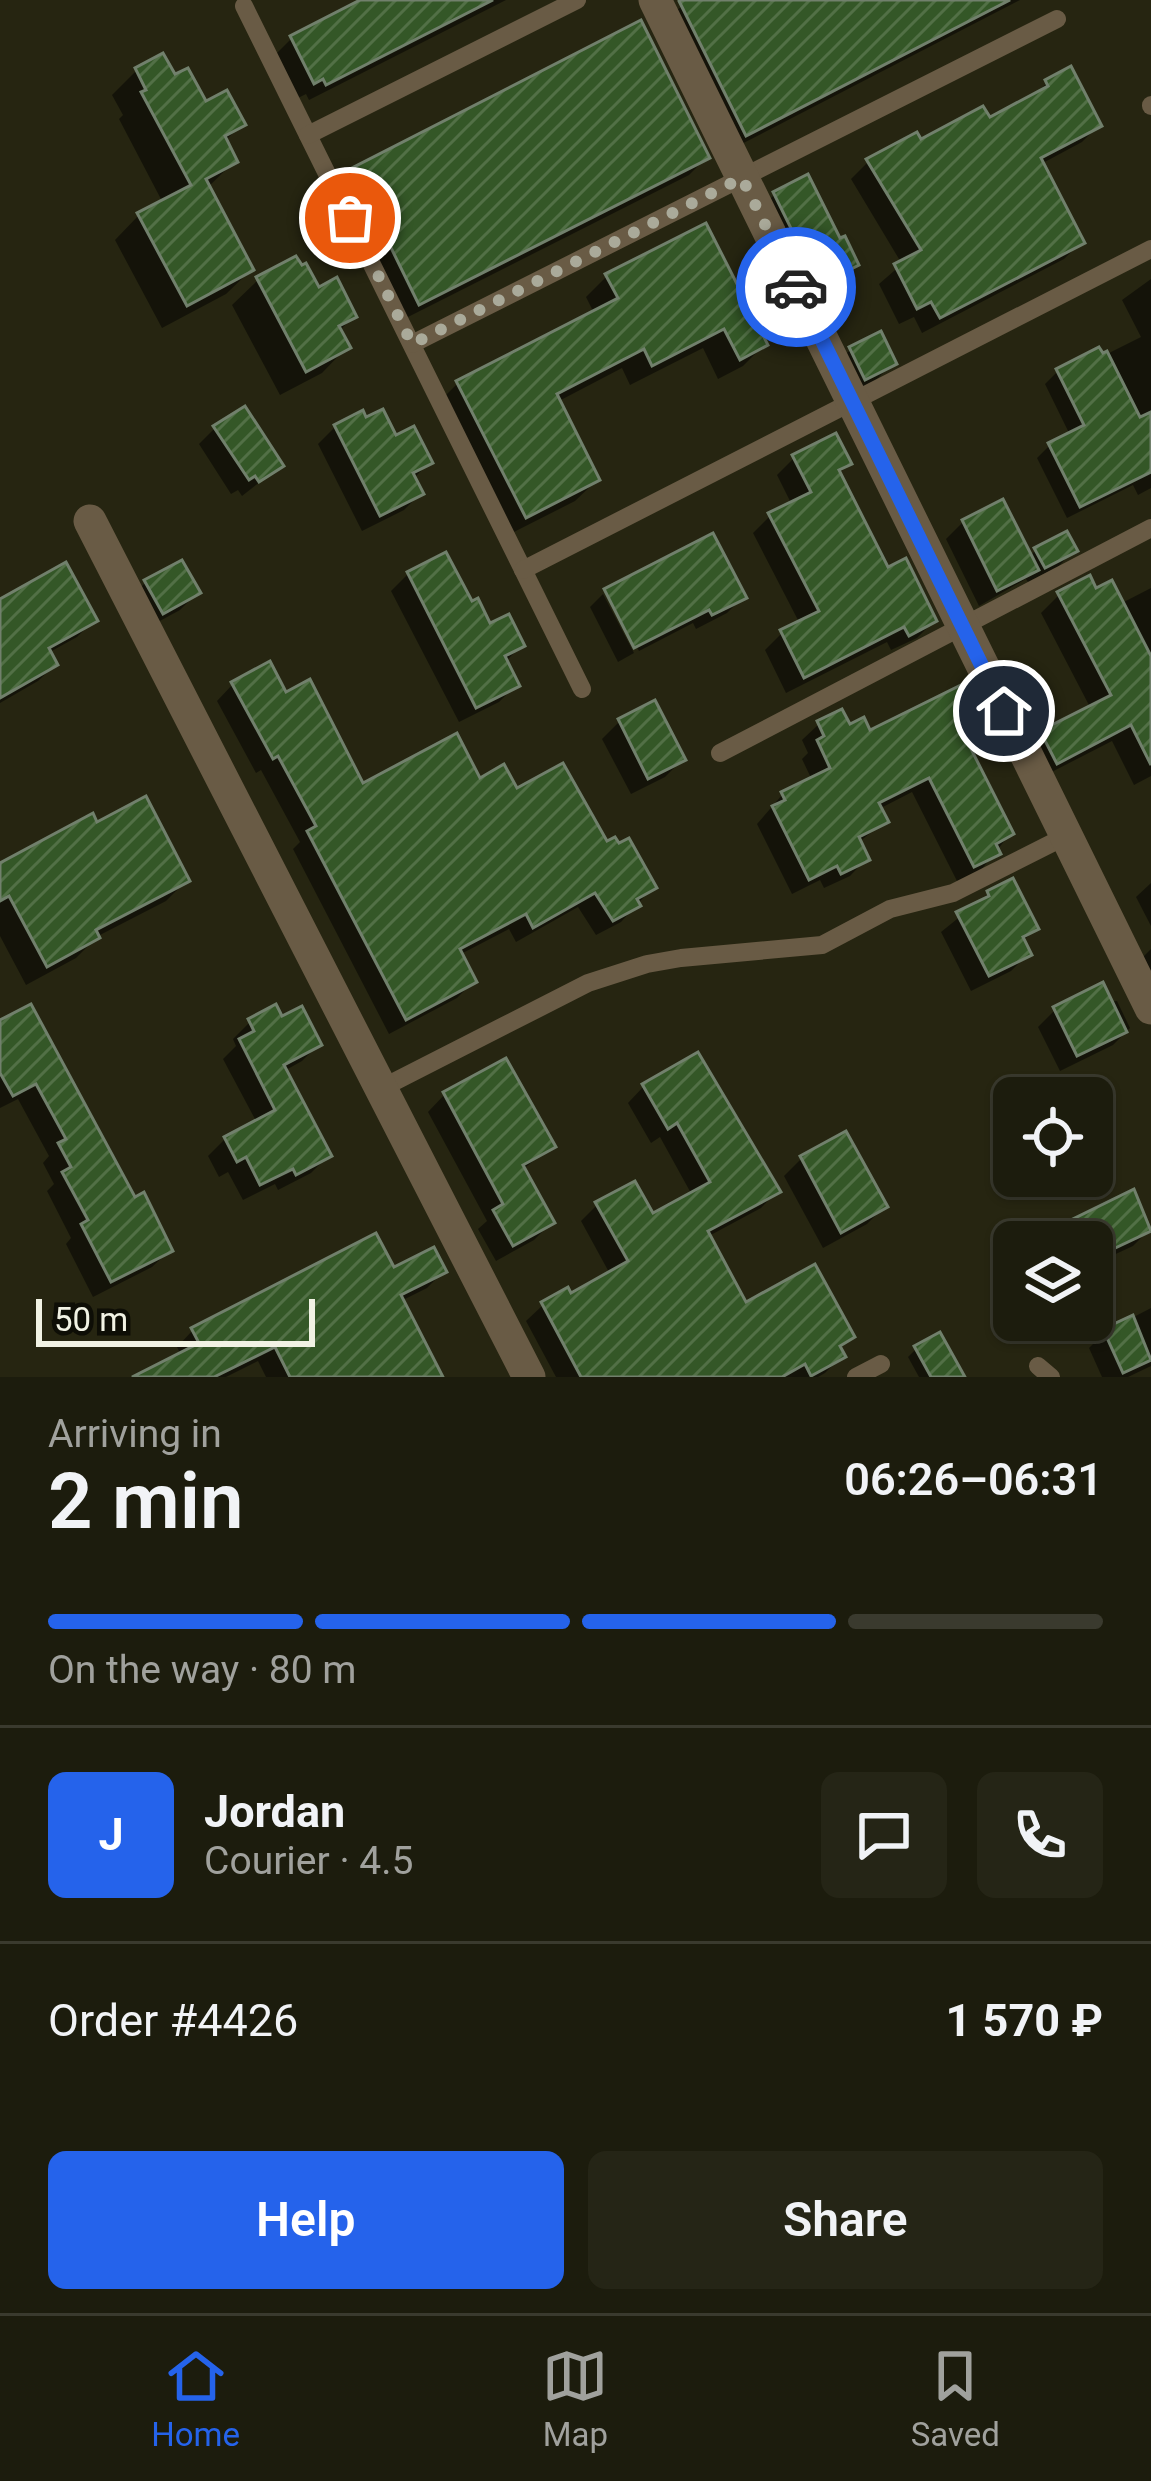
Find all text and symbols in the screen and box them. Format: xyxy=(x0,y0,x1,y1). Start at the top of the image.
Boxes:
pin xyxy=(299,167,401,269)
icon: bag xyxy=(317,185,383,251)
courier xyxy=(736,227,856,347)
icon: car xyxy=(763,254,829,320)
pin xyxy=(953,660,1055,762)
icon: home xyxy=(971,678,1037,744)
map controls xyxy=(993,1077,1113,1341)
button: locate xyxy=(993,1077,1113,1197)
button: layers xyxy=(993,1221,1113,1341)
scale bar xyxy=(36,1293,315,1346)
text: 50 m xyxy=(54,1300,128,1339)
text: Arriving in xyxy=(48,1411,222,1457)
text: 06:26–06:31 xyxy=(844,1453,1103,1506)
text: 2 min xyxy=(48,1456,244,1547)
text: On the way · 80 m xyxy=(48,1647,357,1693)
button: chat xyxy=(821,1772,947,1898)
button: phone xyxy=(977,1772,1103,1898)
text: Jordan xyxy=(204,1785,345,1838)
text: J xyxy=(98,1808,124,1861)
text: Courier · 4.5 xyxy=(204,1838,413,1884)
text: Order #4426 xyxy=(48,1994,298,2047)
text: 1 570 ₽ xyxy=(946,1994,1103,2047)
button: Help xyxy=(48,2151,564,2289)
button: Share xyxy=(588,2151,1103,2289)
tab: Home xyxy=(151,2343,240,2454)
tab: Map xyxy=(542,2343,608,2454)
tab: Saved xyxy=(911,2343,1000,2454)

